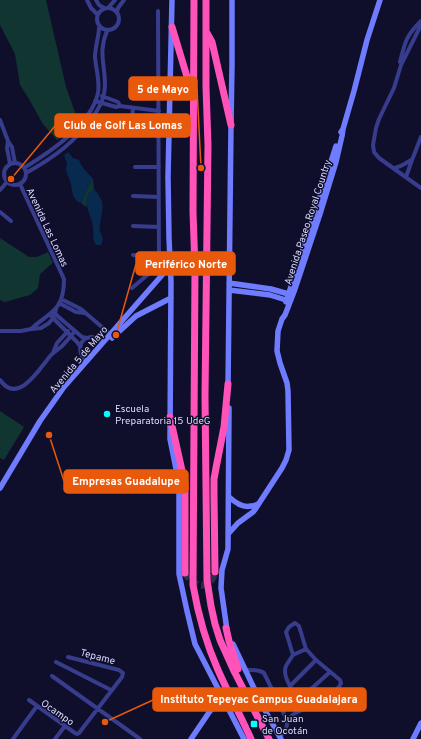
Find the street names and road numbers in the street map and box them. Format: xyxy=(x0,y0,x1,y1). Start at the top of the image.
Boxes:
street label: Avenida Paseo Royal Country xyxy=(282,158,335,287)
street label: Avenida Las Lomas xyxy=(23,186,71,270)
street label: Avenida 5 de Mayo xyxy=(47,323,111,396)
street label: Tepame xyxy=(79,647,116,668)
street label: Ocampo xyxy=(38,697,77,730)

